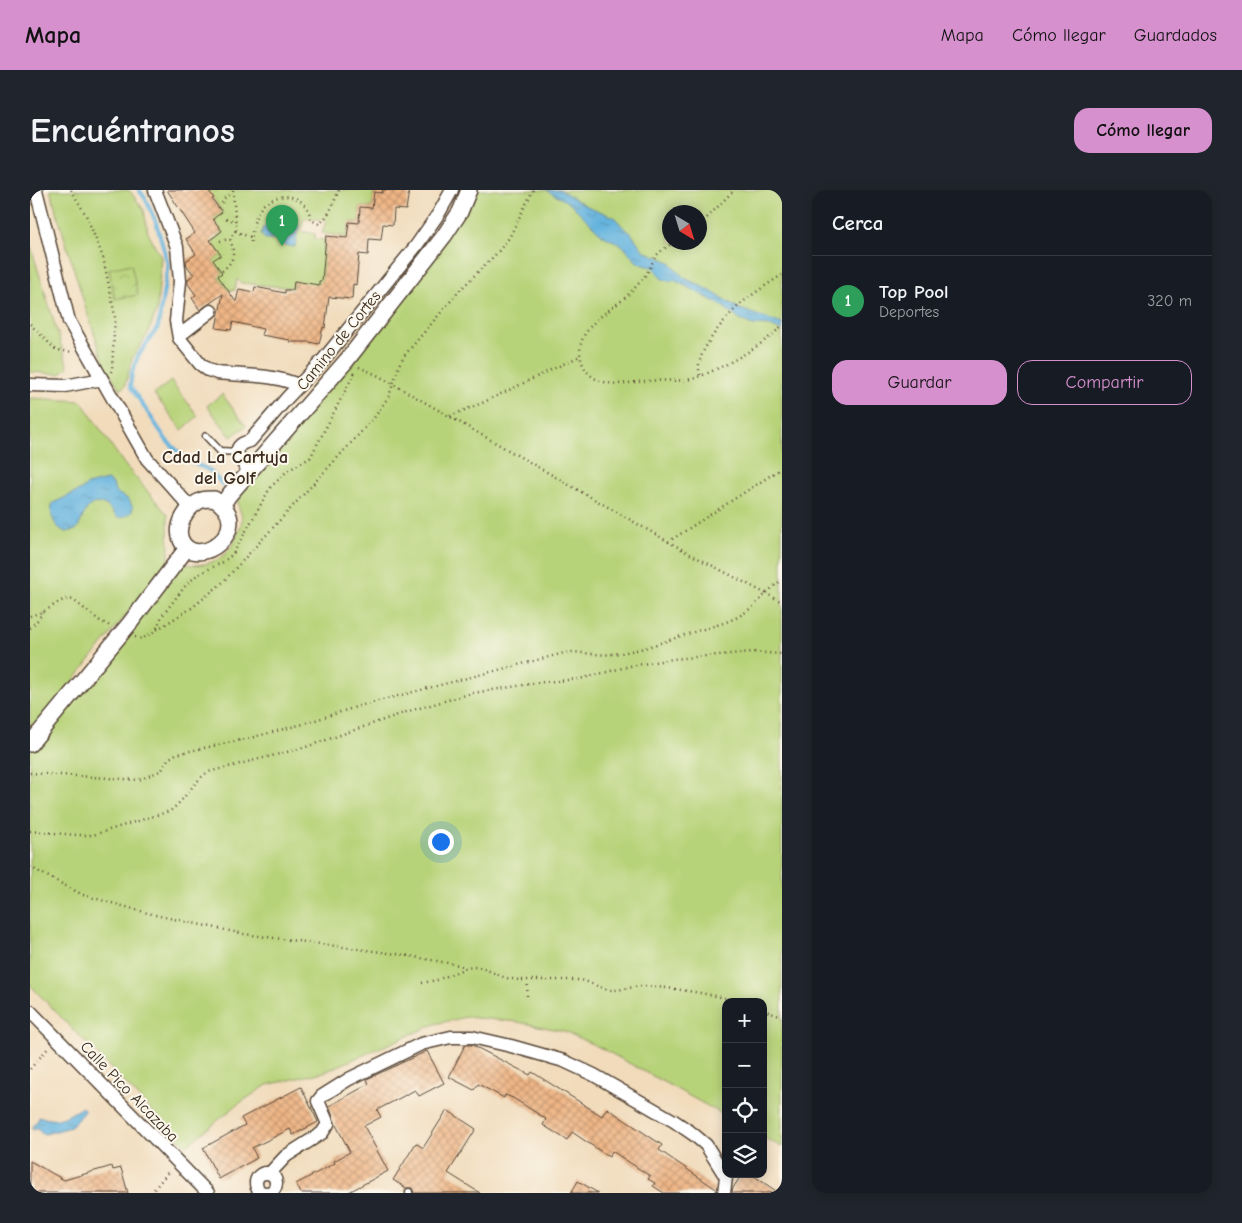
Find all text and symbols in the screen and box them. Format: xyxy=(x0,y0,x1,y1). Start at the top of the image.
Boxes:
text: Mapa xyxy=(25,21,81,49)
text: Mapa xyxy=(941,25,984,46)
text: Cómo llegar xyxy=(1012,25,1106,46)
text: Guardados xyxy=(1134,25,1217,46)
button: Cómo llegar xyxy=(1074,108,1212,153)
text: Encuéntranos xyxy=(30,110,235,151)
pin: 1 xyxy=(266,205,298,246)
north arrow xyxy=(662,205,707,250)
text: Cerca xyxy=(832,211,883,235)
text: Top Pool xyxy=(879,281,949,303)
street label: Camino de Cortes xyxy=(293,287,385,394)
text: 1 xyxy=(845,292,851,310)
text: 320 m xyxy=(1147,292,1192,310)
text: Deportes xyxy=(879,303,939,321)
button: Guardar xyxy=(832,360,1007,405)
button: Compartir xyxy=(1017,360,1192,405)
district label: Cdad La Cartuja del Golf xyxy=(162,447,288,489)
your location xyxy=(428,829,454,855)
map controls xyxy=(722,998,767,1178)
button: + xyxy=(722,998,767,1043)
street label: Calle Pico Alcazaba xyxy=(77,1038,182,1146)
button: − xyxy=(722,1043,767,1088)
button: locate xyxy=(722,1088,767,1133)
button: layers xyxy=(722,1133,767,1178)

